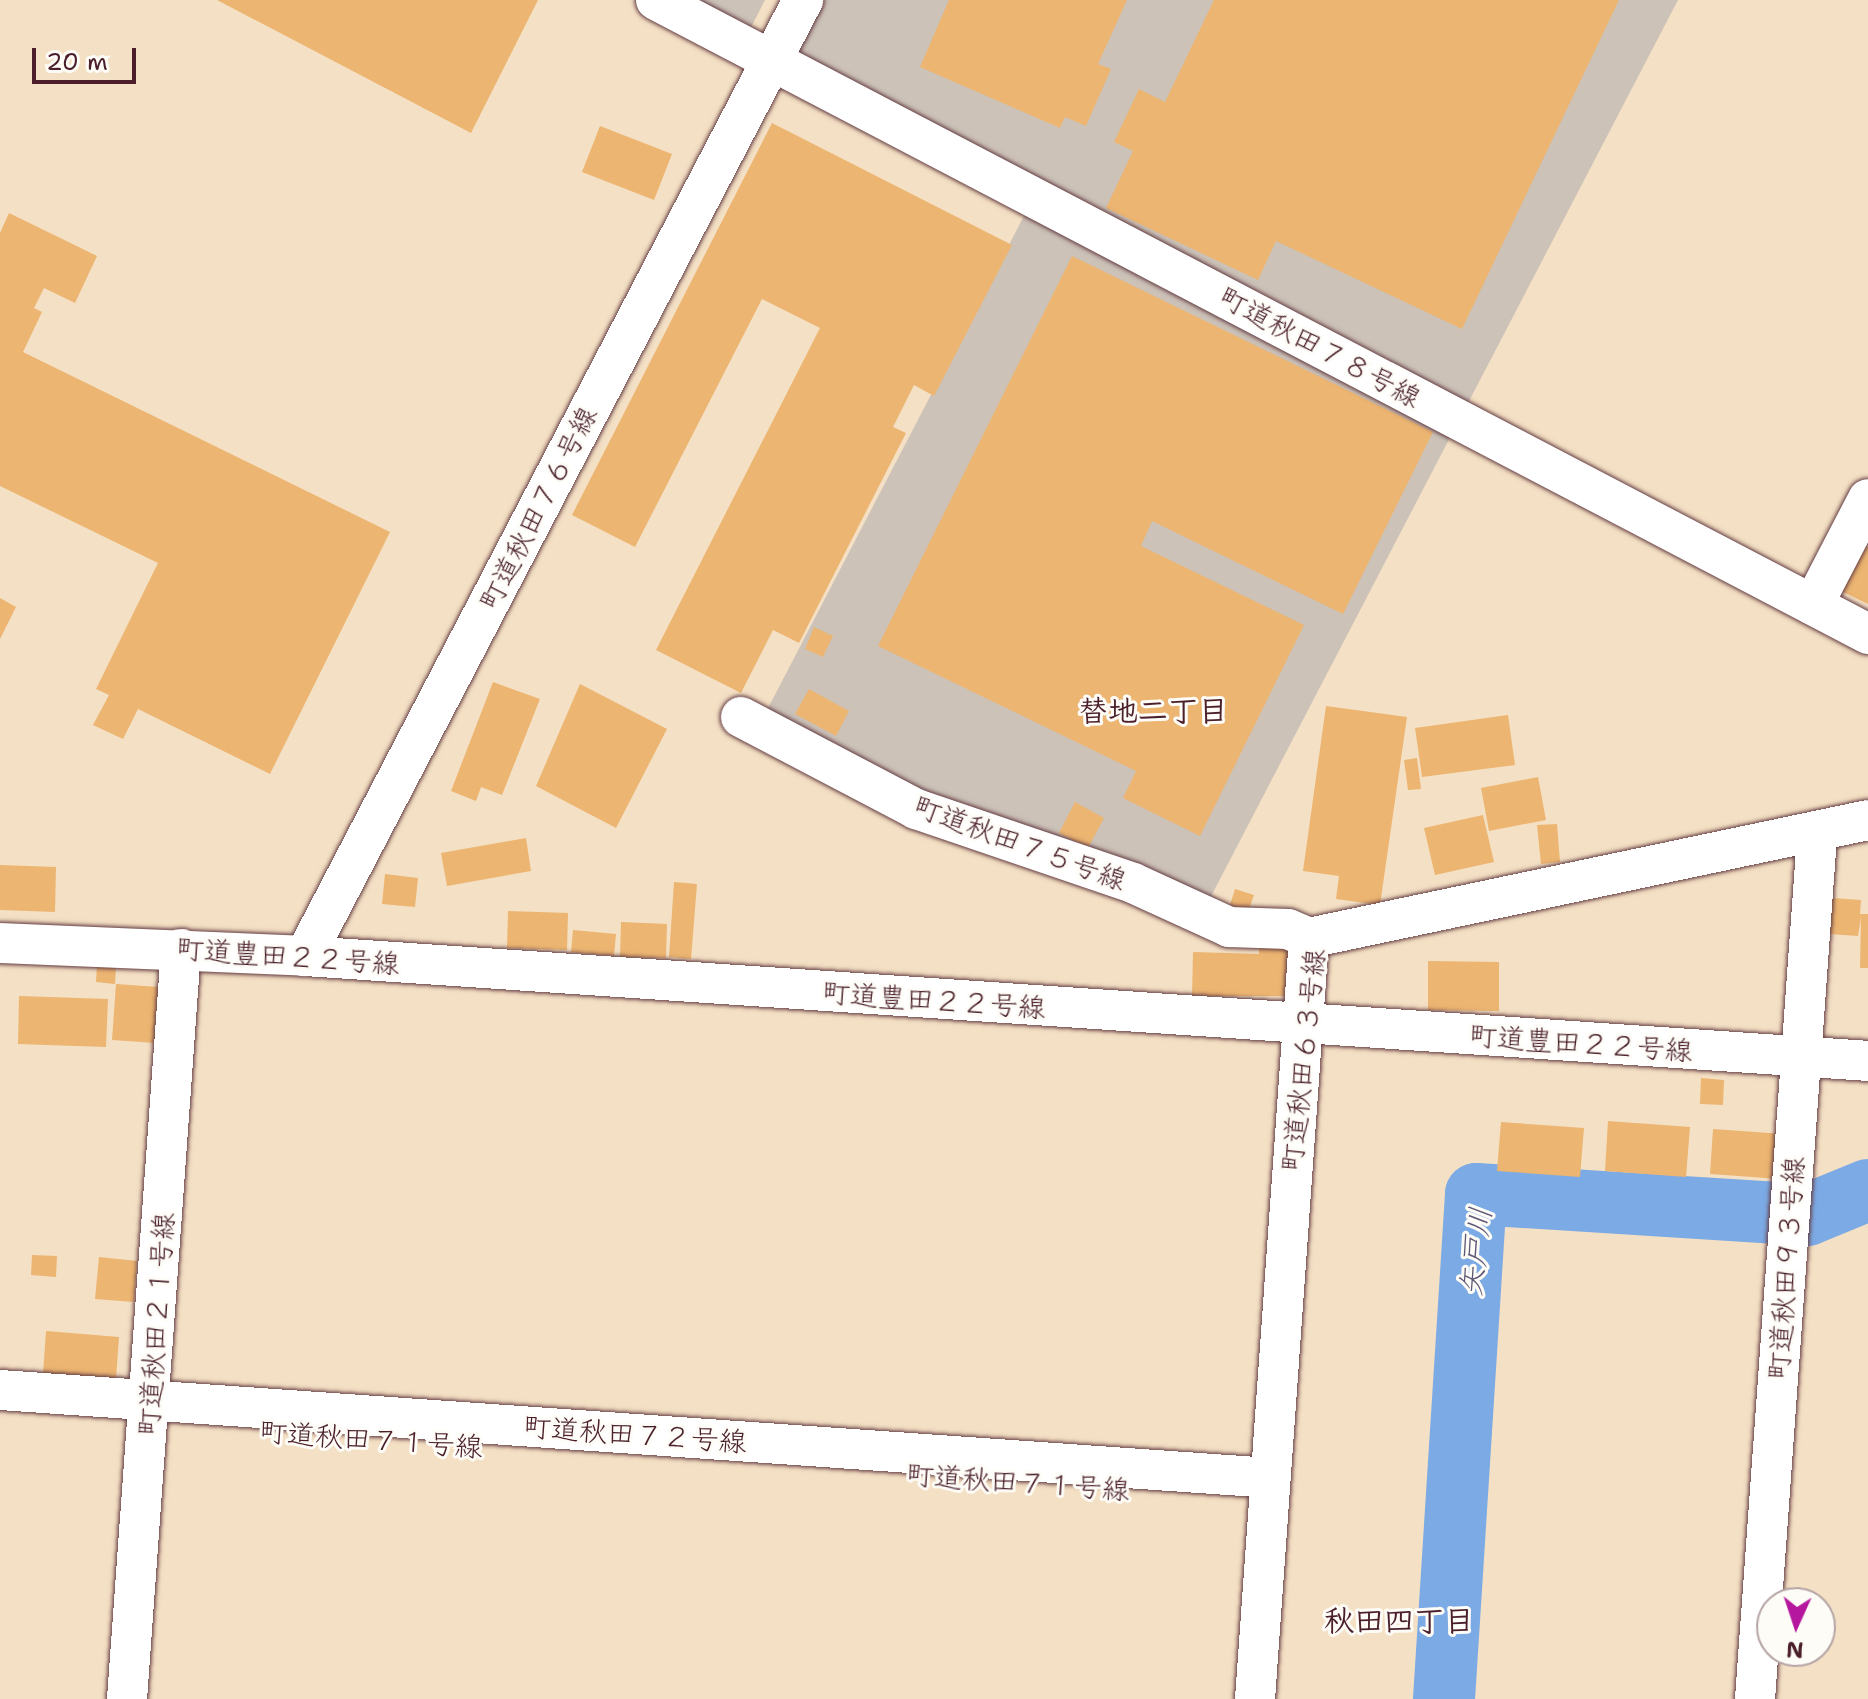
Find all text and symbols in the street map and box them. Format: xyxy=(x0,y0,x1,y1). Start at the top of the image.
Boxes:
scale bar xyxy=(36,32,140,82)
text: 20 m xyxy=(46,46,108,78)
street label: 町道秋田７８号線 xyxy=(1213,280,1427,414)
street label: 町道秋田７６号線 xyxy=(472,401,604,615)
district label: 替地二丁目 xyxy=(1078,693,1228,729)
street label: 町道秋田７５号線 xyxy=(909,789,1131,897)
street label: 町道豊田２２号線 xyxy=(175,931,401,981)
street label: 町道秋田６３号線 xyxy=(1275,947,1331,1173)
street label: 町道豊田２２号線 xyxy=(821,975,1047,1025)
street label: 町道豊田２２号線 xyxy=(1468,1018,1694,1068)
street label: 町道秋田９３号線 xyxy=(1761,1155,1811,1381)
water label: 矢戸川 xyxy=(1453,1205,1499,1299)
street label: 町道秋田２１号線 xyxy=(131,1211,181,1437)
street label: 町道秋田７２号線 xyxy=(522,1409,748,1459)
street label: 町道秋田７１号線 xyxy=(258,1414,484,1464)
street label: 町道秋田７１号線 xyxy=(905,1457,1131,1507)
north arrow xyxy=(1756,1587,1836,1667)
district label: 秋田四丁目 xyxy=(1324,1603,1474,1639)
text: N xyxy=(1785,1635,1804,1664)

